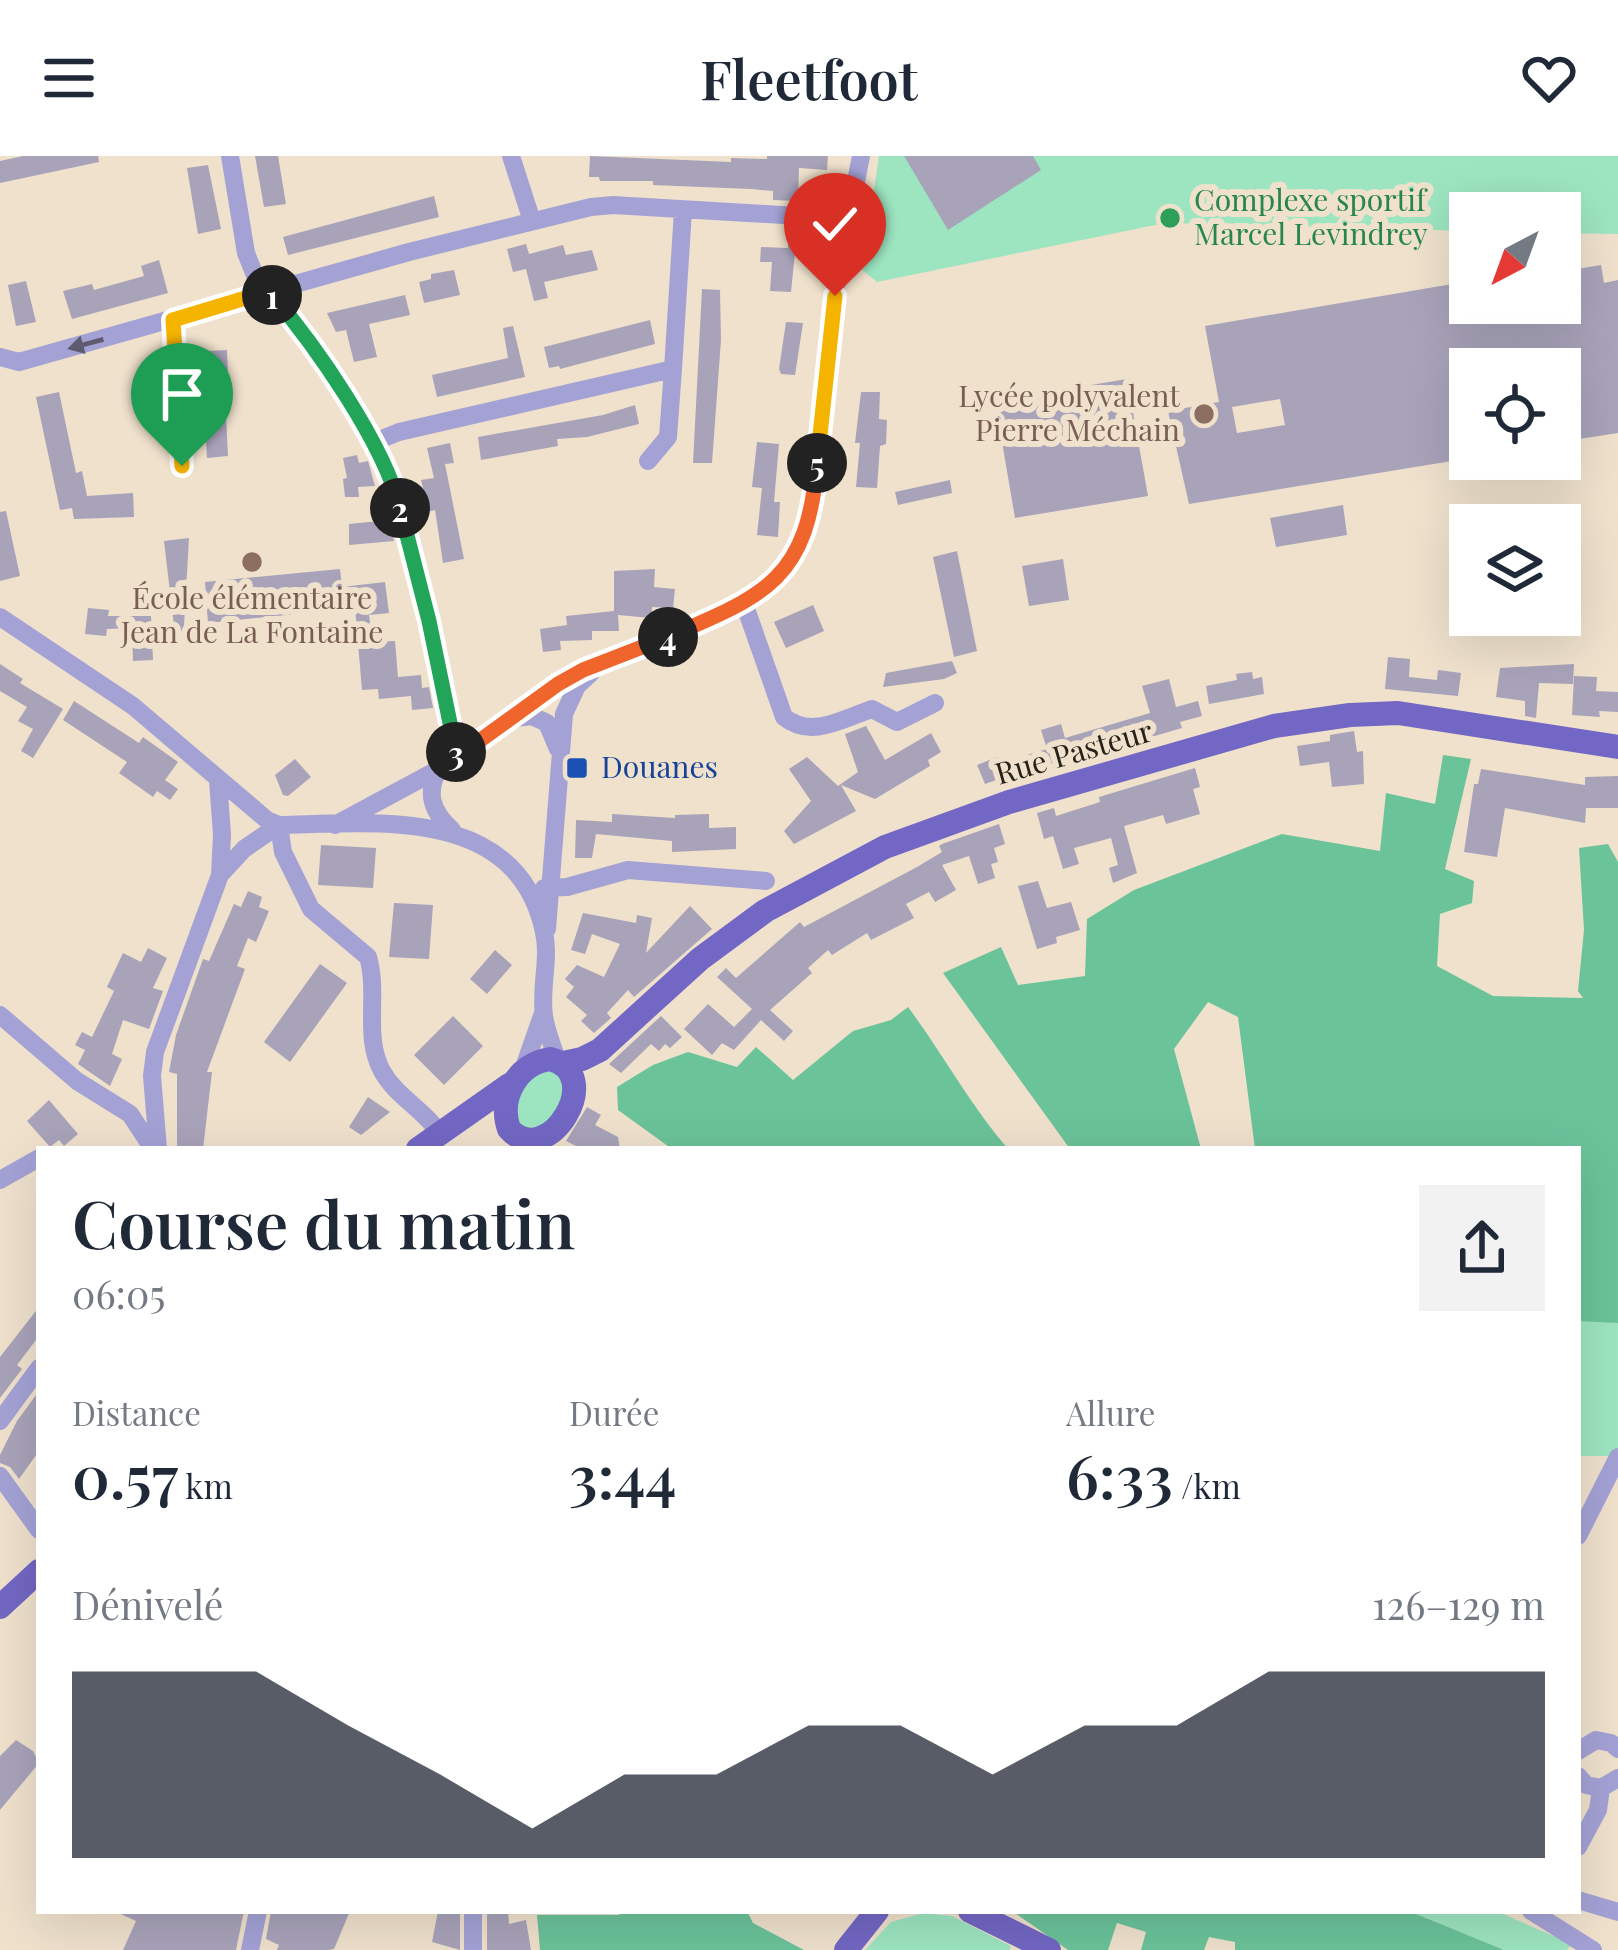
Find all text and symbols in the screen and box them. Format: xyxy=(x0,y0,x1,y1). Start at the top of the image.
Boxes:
text: Fleetfoot xyxy=(700,42,918,114)
icon: menu xyxy=(36,45,102,111)
icon: heart xyxy=(1516,45,1582,111)
pin xyxy=(784,173,886,296)
place label: Complexe sportif Marcel Levindrey xyxy=(1194,179,1428,253)
icon: check xyxy=(802,191,868,257)
north arrow xyxy=(1449,192,1581,324)
map controls xyxy=(1449,192,1581,636)
marker: Complexe sportif Marcel Levindrey xyxy=(1157,205,1183,231)
pin: 1 xyxy=(242,265,302,325)
text: 1 xyxy=(266,273,278,317)
one-way arrow xyxy=(68,335,105,354)
pin xyxy=(131,343,233,466)
button: locate xyxy=(1449,348,1581,480)
icon: arrive xyxy=(149,361,215,427)
place label: Lycée polyvalent Pierre Méchain xyxy=(958,375,1180,449)
marker: Lycée polyvalent Pierre Méchain xyxy=(1191,401,1217,427)
pin: 5 xyxy=(787,433,847,493)
text: 5 xyxy=(809,441,825,485)
pin: 2 xyxy=(370,478,430,538)
text: 2 xyxy=(391,486,409,530)
button: layers xyxy=(1449,504,1581,636)
marker: École élémentaire Jean de La Fontaine xyxy=(239,549,265,575)
place label: École élémentaire Jean de La Fontaine xyxy=(120,577,383,651)
pin: 4 xyxy=(638,607,698,667)
text: 4 xyxy=(659,615,677,659)
street label: Rue Pasteur xyxy=(990,710,1157,793)
pin: 3 xyxy=(426,722,486,782)
text: 3 xyxy=(448,730,464,774)
place label: Douanes xyxy=(601,746,718,786)
marker: Douanes xyxy=(564,755,590,781)
text: Course du matin xyxy=(72,1178,575,1266)
button: share xyxy=(1419,1185,1545,1311)
text: 06:05 xyxy=(72,1267,166,1319)
text: Distance xyxy=(72,1390,201,1434)
text: Durée xyxy=(569,1390,659,1434)
text: Allure xyxy=(1066,1390,1156,1434)
text: 0.57 xyxy=(72,1434,178,1514)
text: 3:44 xyxy=(569,1434,676,1514)
text: 6:33 xyxy=(1066,1434,1173,1514)
text: km xyxy=(178,1463,233,1507)
text: /km xyxy=(1173,1463,1241,1507)
text: Dénivelé xyxy=(72,1578,224,1630)
text: 126–129 m xyxy=(1372,1578,1545,1630)

